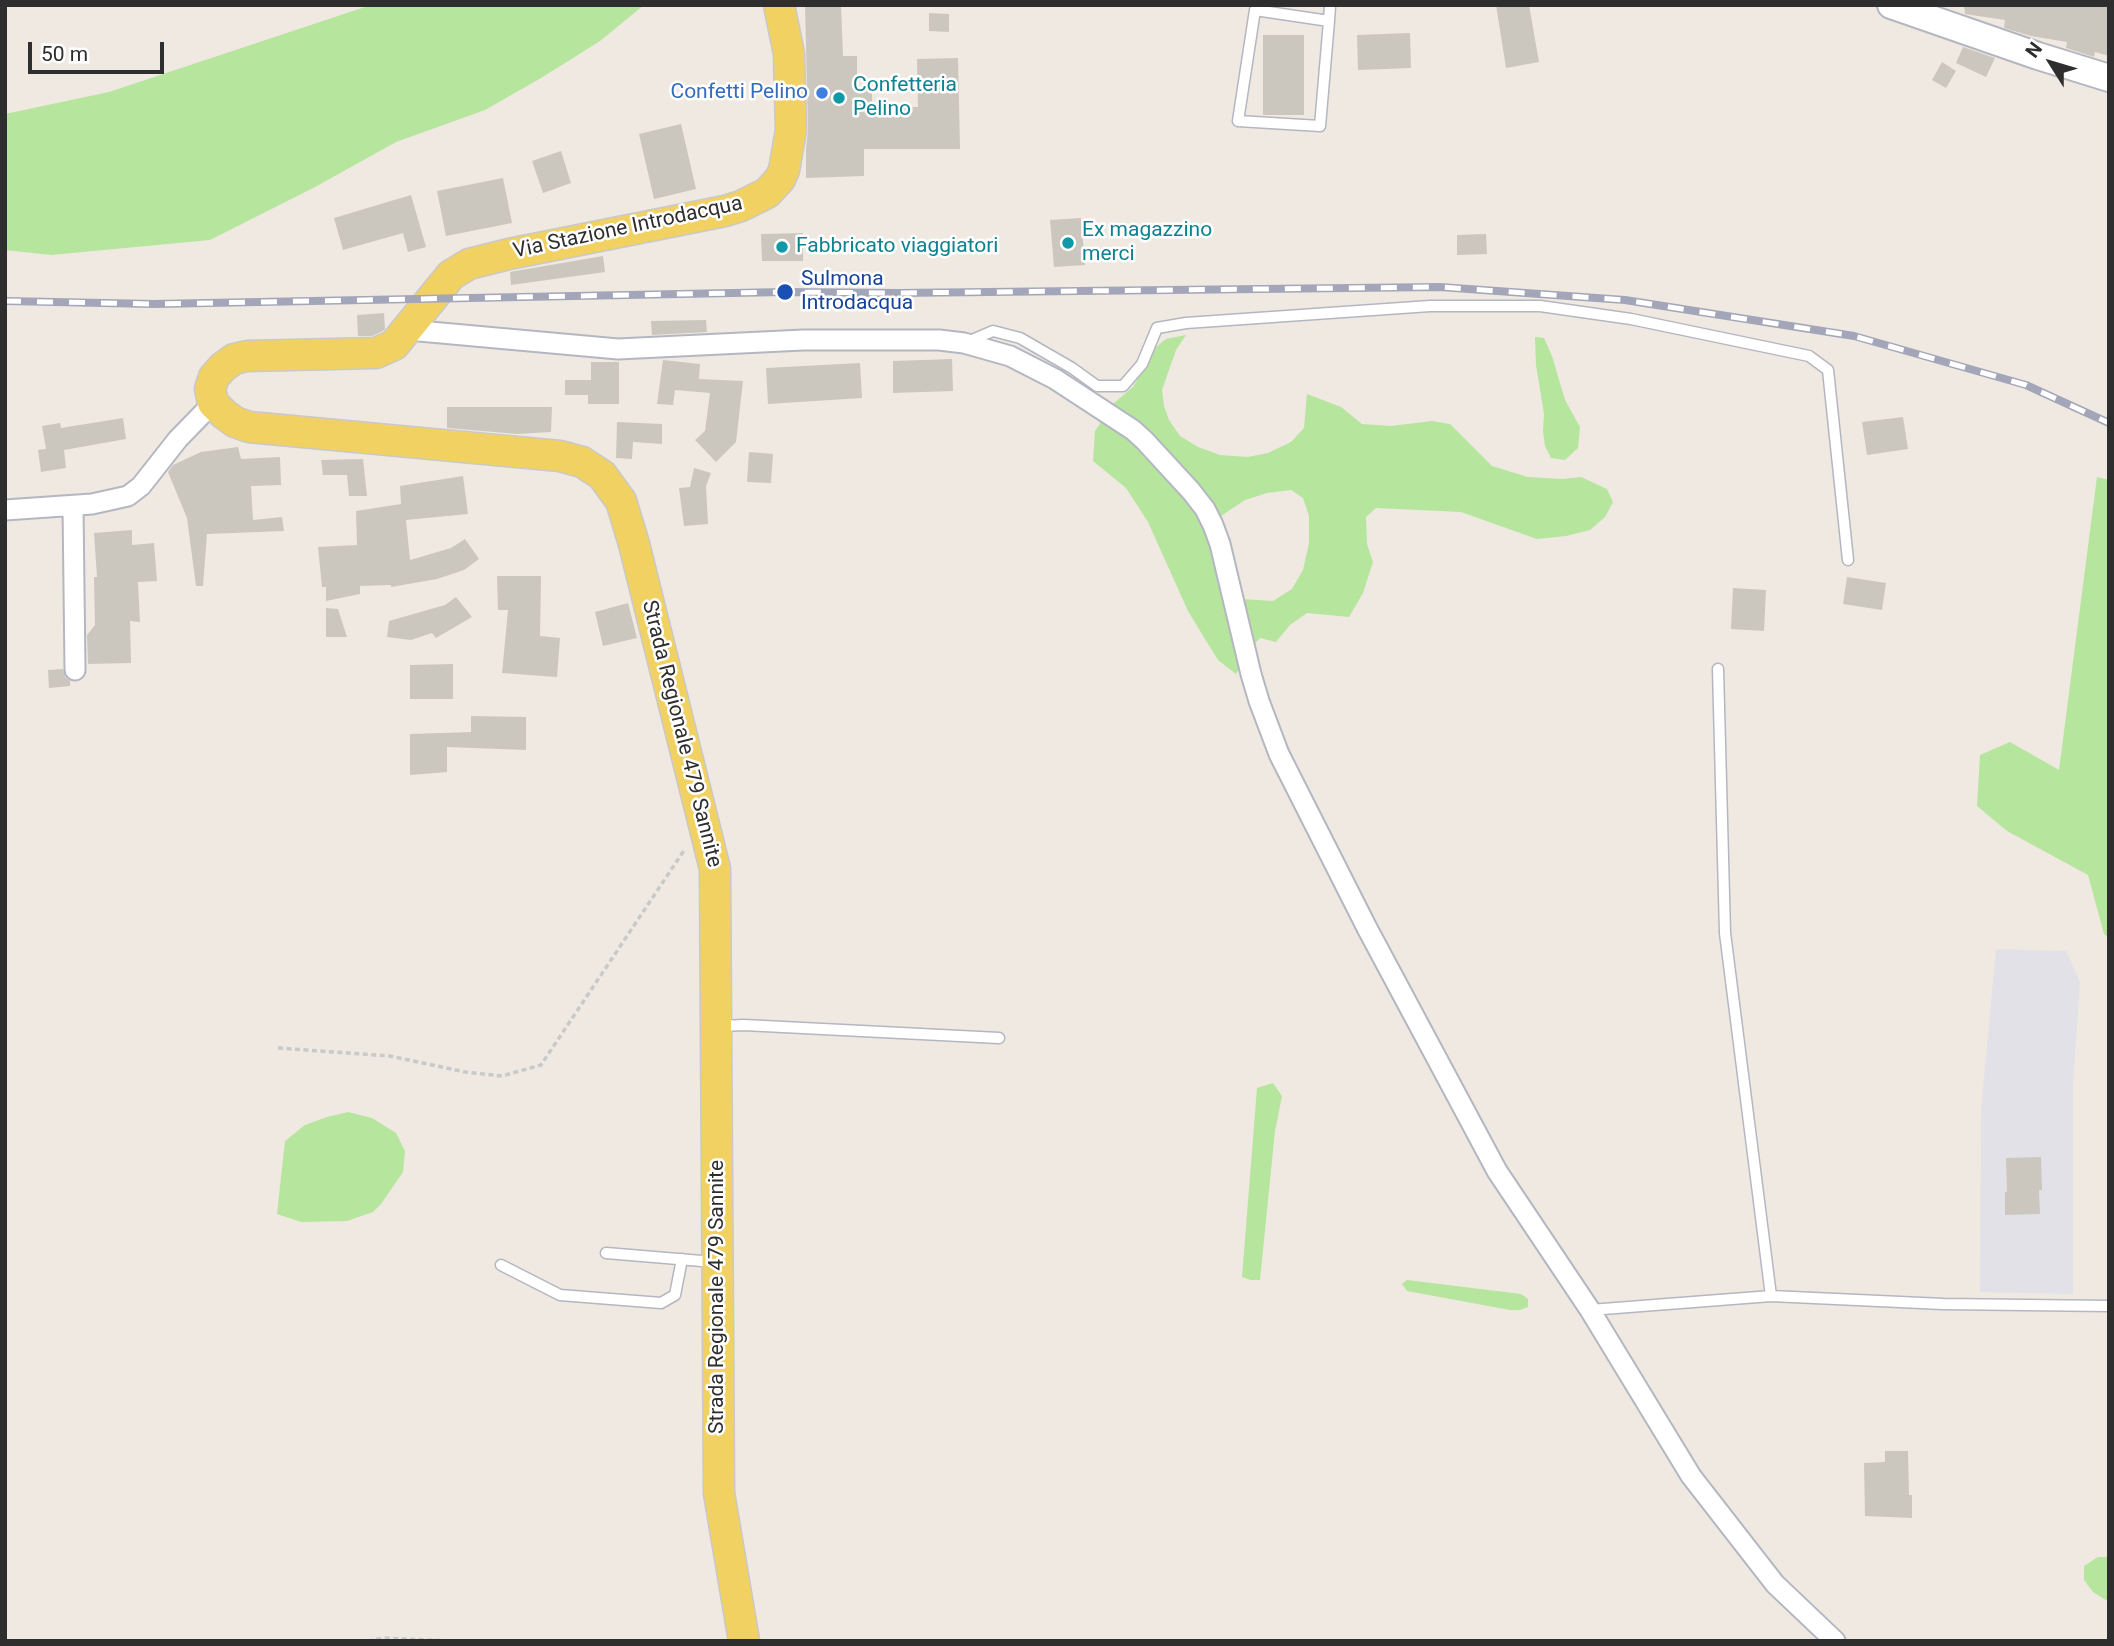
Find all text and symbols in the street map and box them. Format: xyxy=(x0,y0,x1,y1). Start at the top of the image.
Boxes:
scale bar xyxy=(32,28,168,72)
north arrow xyxy=(2016,28,2086,98)
text: N xyxy=(2021,38,2047,62)
text: 50 m xyxy=(41,42,88,66)
place label: Confetteria Pelino xyxy=(853,73,957,123)
place label: Confetti Pelino xyxy=(670,80,808,106)
marker: Confetti Pelino xyxy=(814,85,830,101)
marker: Confetteria Pelino xyxy=(831,90,847,106)
street label: Via Stazione Introdacqua xyxy=(511,191,745,265)
place label: Ex magazzino merci xyxy=(1082,218,1212,268)
place label: Fabbricato viaggiatori xyxy=(796,234,998,260)
marker: Ex magazzino merci xyxy=(1060,235,1076,251)
marker: Fabbricato viaggiatori xyxy=(774,239,790,255)
place label: Sulmona Introdacqua xyxy=(801,267,913,317)
marker: Sulmona Introdacqua xyxy=(775,282,795,302)
street label: Strada Regionale 479 Sannite xyxy=(636,598,726,870)
street label: Strada Regionale 479 Sannite xyxy=(705,1160,731,1434)

